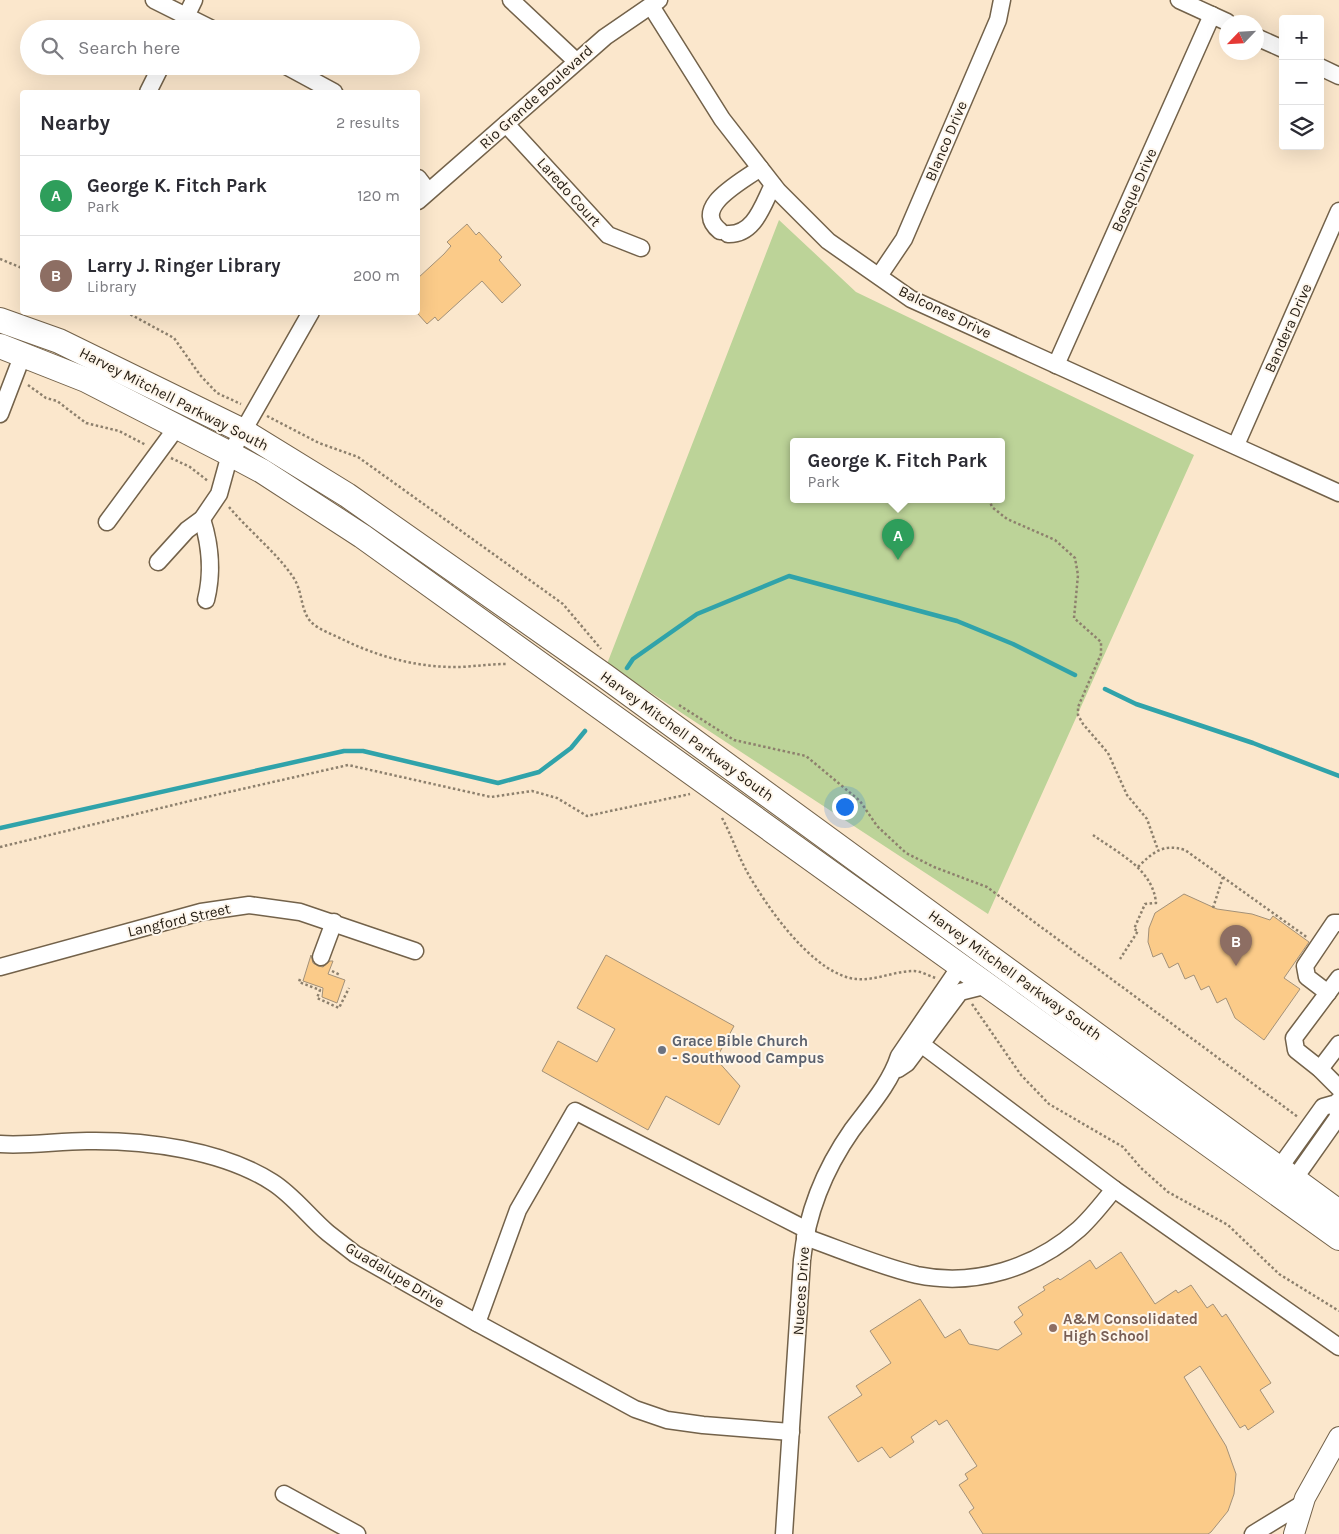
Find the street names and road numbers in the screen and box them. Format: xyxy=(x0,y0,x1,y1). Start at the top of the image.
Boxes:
street label: Rio Grande Boulevard xyxy=(476,41,596,153)
street label: Blanco Drive xyxy=(921,98,971,184)
street label: Bosque Drive xyxy=(1108,145,1160,235)
street label: Laredo Court xyxy=(533,154,605,230)
street label: Bandera Drive xyxy=(1260,281,1316,375)
street label: Balcones Drive xyxy=(896,282,994,342)
street label: Harvey Mitchell Parkway South xyxy=(76,343,272,455)
street label: Harvey Mitchell Parkway South xyxy=(597,667,777,805)
street label: Langford Street xyxy=(126,899,233,941)
street label: Harvey Mitchell Parkway South xyxy=(925,906,1105,1044)
street label: Guadalupe Drive xyxy=(342,1238,448,1312)
street label: Nueces Drive xyxy=(789,1246,813,1336)

